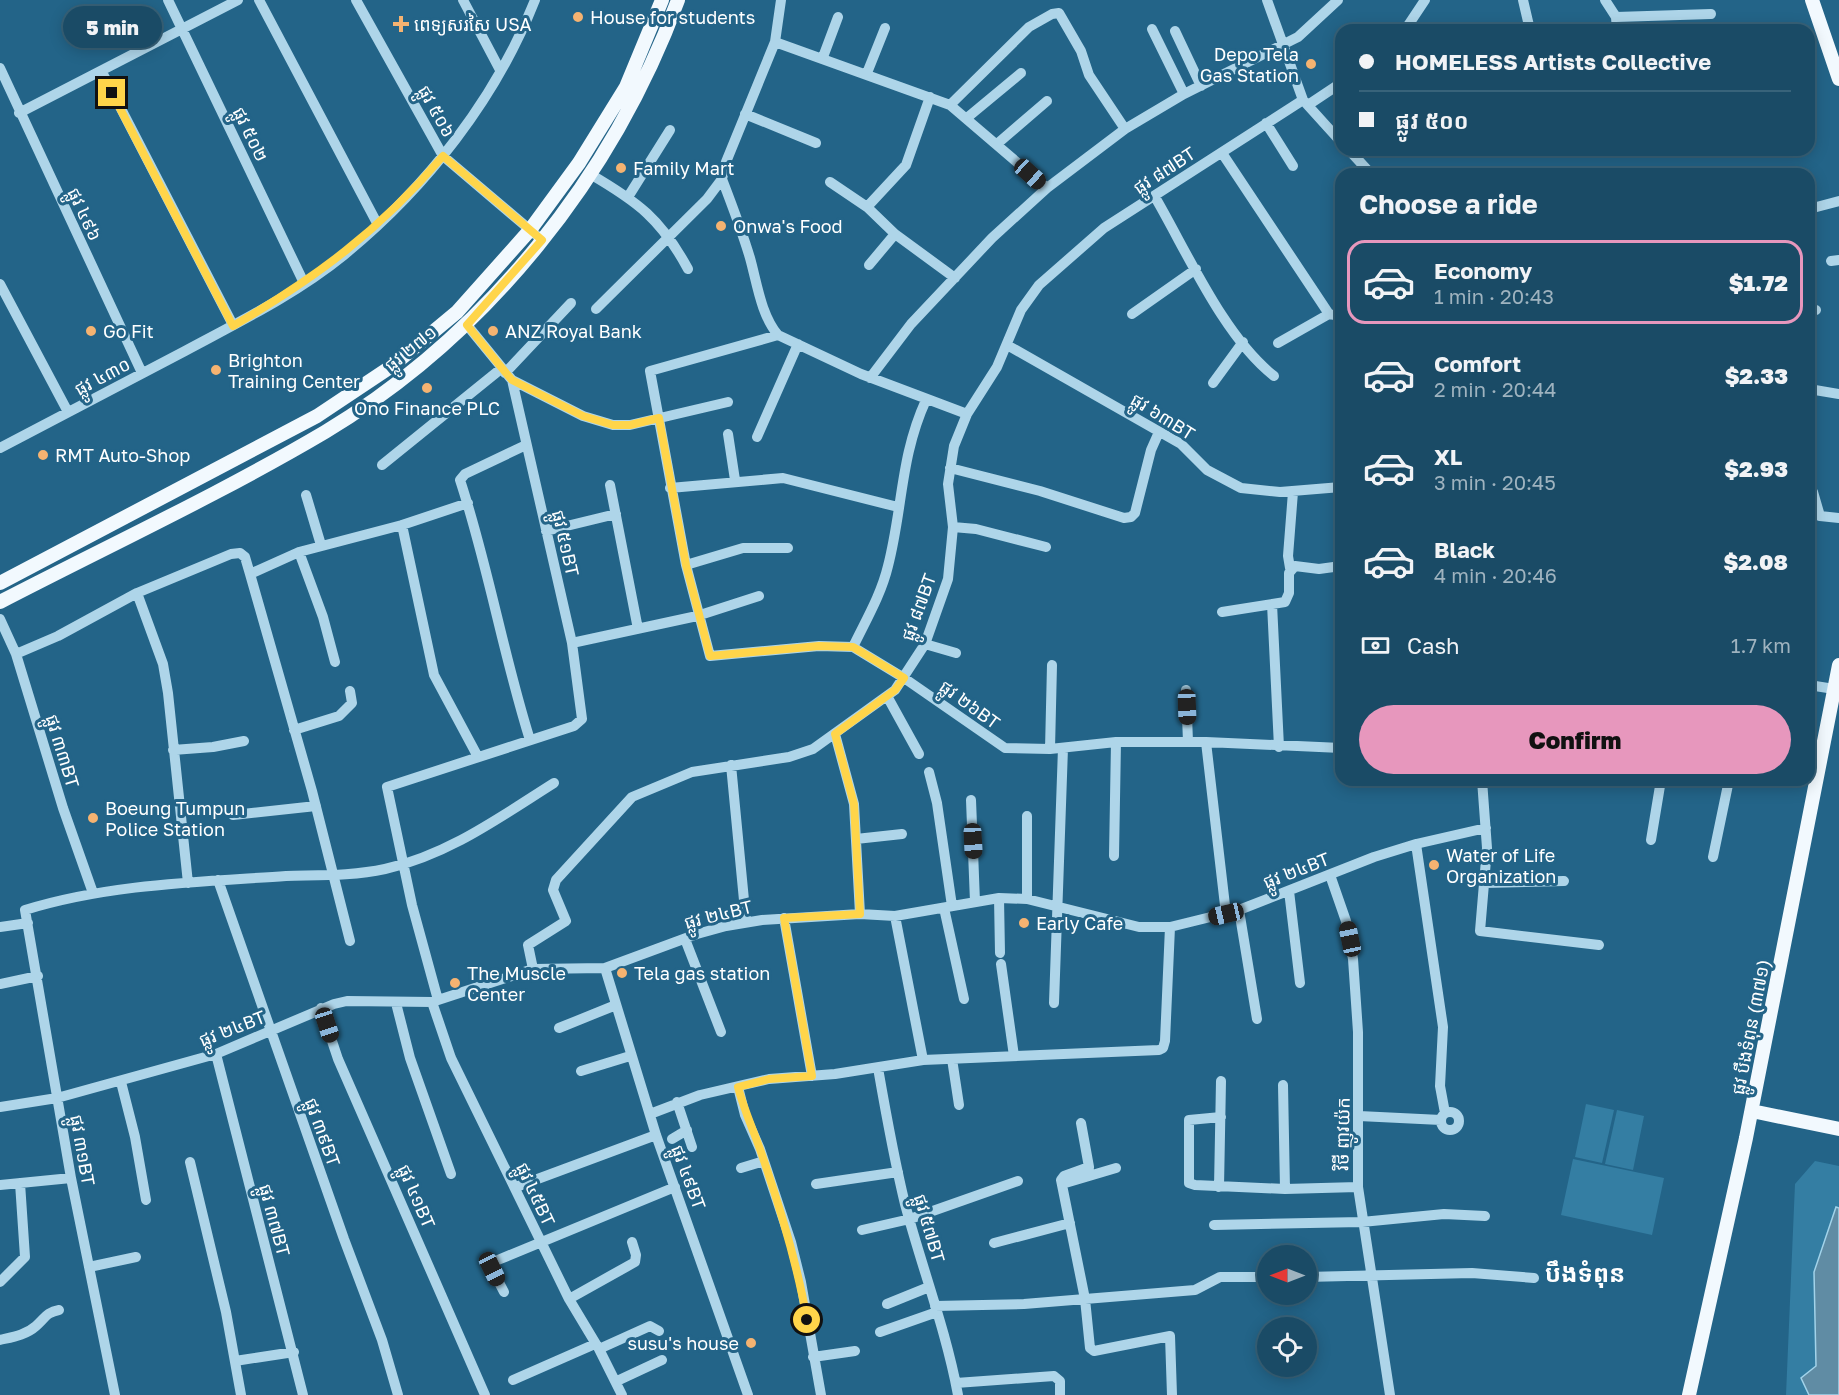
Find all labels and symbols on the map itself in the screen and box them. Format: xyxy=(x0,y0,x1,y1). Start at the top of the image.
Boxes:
callout: 5 min xyxy=(63,6,162,48)
place label: House for students xyxy=(590,6,755,28)
marker: House for students xyxy=(571,10,585,24)
place label: ពេទ្យសរសៃ USA xyxy=(414,13,532,36)
marker: ពេទ្យសរសៃ USA xyxy=(392,15,410,33)
place label: Depo Tela Gas Station xyxy=(1200,43,1299,86)
marker: Depo Tela Gas Station xyxy=(1304,57,1318,71)
route end xyxy=(98,79,125,106)
street label: ផ្លូវ ៥០៦ xyxy=(408,81,460,144)
street label: ផ្លូវ ៥០២ xyxy=(223,103,274,168)
street label: ផ្លូវ ៨៧BT xyxy=(1129,142,1203,204)
car xyxy=(1011,155,1049,193)
place label: Family Mart xyxy=(633,157,734,179)
marker: Family Mart xyxy=(614,161,628,175)
street label: ផ្លូវ ៤៩៦ xyxy=(57,184,107,247)
place label: Onwa's Food xyxy=(733,215,843,237)
marker: Onwa's Food xyxy=(714,219,728,233)
place label: Go Fit xyxy=(103,320,154,342)
street label: ផ្លូវ ២៧១ xyxy=(379,320,445,381)
place label: ANZ Royal Bank xyxy=(505,320,642,342)
marker: Go Fit xyxy=(84,324,98,338)
marker: ANZ Royal Bank xyxy=(486,324,500,338)
place label: Brighton Training Center xyxy=(228,349,360,392)
street label: ផ្លូវ ៤៣០ xyxy=(70,352,137,405)
marker: Brighton Training Center xyxy=(209,363,223,377)
marker: Ono Finance PLC xyxy=(420,381,434,395)
street label: ផ្លូវ ៦៣BT xyxy=(1123,388,1199,450)
place label: Ono Finance PLC xyxy=(354,397,500,419)
place label: RMT Auto-Shop xyxy=(55,444,190,466)
marker: RMT Auto-Shop xyxy=(36,448,50,462)
street label: ផ្លូវ ៥១BT xyxy=(542,508,584,580)
street label: ផ្លូវ ៨៧BT xyxy=(896,570,946,646)
street label: ផ្លូវ ២៦BT xyxy=(932,675,1005,738)
car xyxy=(1177,689,1197,725)
street label: ផ្លូវ ៣៣BT xyxy=(35,712,85,792)
place label: Boeung Tumpun Police Station xyxy=(105,797,245,840)
marker: Boeung Tumpun Police Station xyxy=(86,811,100,825)
car xyxy=(963,823,983,859)
place label: Water of Life Organization xyxy=(1446,844,1556,887)
street label: ផ្លូវ ២៤BT xyxy=(1260,847,1335,899)
marker: Water of Life Organization xyxy=(1427,858,1441,872)
street label: ផ្លូវ ២៤BT xyxy=(682,895,756,939)
car xyxy=(1206,901,1246,927)
place label: Early Cafe xyxy=(1036,912,1123,934)
marker: Early Cafe xyxy=(1017,916,1031,930)
car xyxy=(1337,920,1363,958)
street label: ផ្លូវ បឹងទំពុន (៣៧១) xyxy=(1726,957,1780,1098)
place label: The Muscle Center xyxy=(467,962,566,1005)
place label: Tela gas station xyxy=(634,962,770,984)
marker: Tela gas station xyxy=(615,966,629,980)
marker: The Muscle Center xyxy=(448,976,462,990)
street label: ផ្លូវ ២៤BT xyxy=(196,1005,271,1057)
car xyxy=(313,1005,341,1045)
street label: ផ្លូវ ៣៩BT xyxy=(294,1095,346,1172)
street label: វិថី ញូវយ៉ក xyxy=(1330,1097,1359,1172)
street label: ផ្លូវ ៣១BT xyxy=(60,1113,100,1188)
street label: ផ្លូវ ៤៩BT xyxy=(661,1142,711,1215)
street label: ផ្លូវ ៤៥BT xyxy=(506,1159,560,1232)
street label: ផ្លូវ ៤១BT xyxy=(388,1161,440,1234)
street label: ផ្លូវ ៣៧BT xyxy=(249,1181,295,1260)
street label: ផ្លូវ ៥៧BT xyxy=(904,1191,950,1266)
north arrow xyxy=(1257,1245,1317,1305)
car xyxy=(476,1249,508,1289)
district label: បឹងទំពុន xyxy=(1545,1258,1625,1288)
route start xyxy=(793,1306,820,1333)
place label: susu's house xyxy=(627,1332,739,1354)
marker: susu's house xyxy=(744,1336,758,1350)

